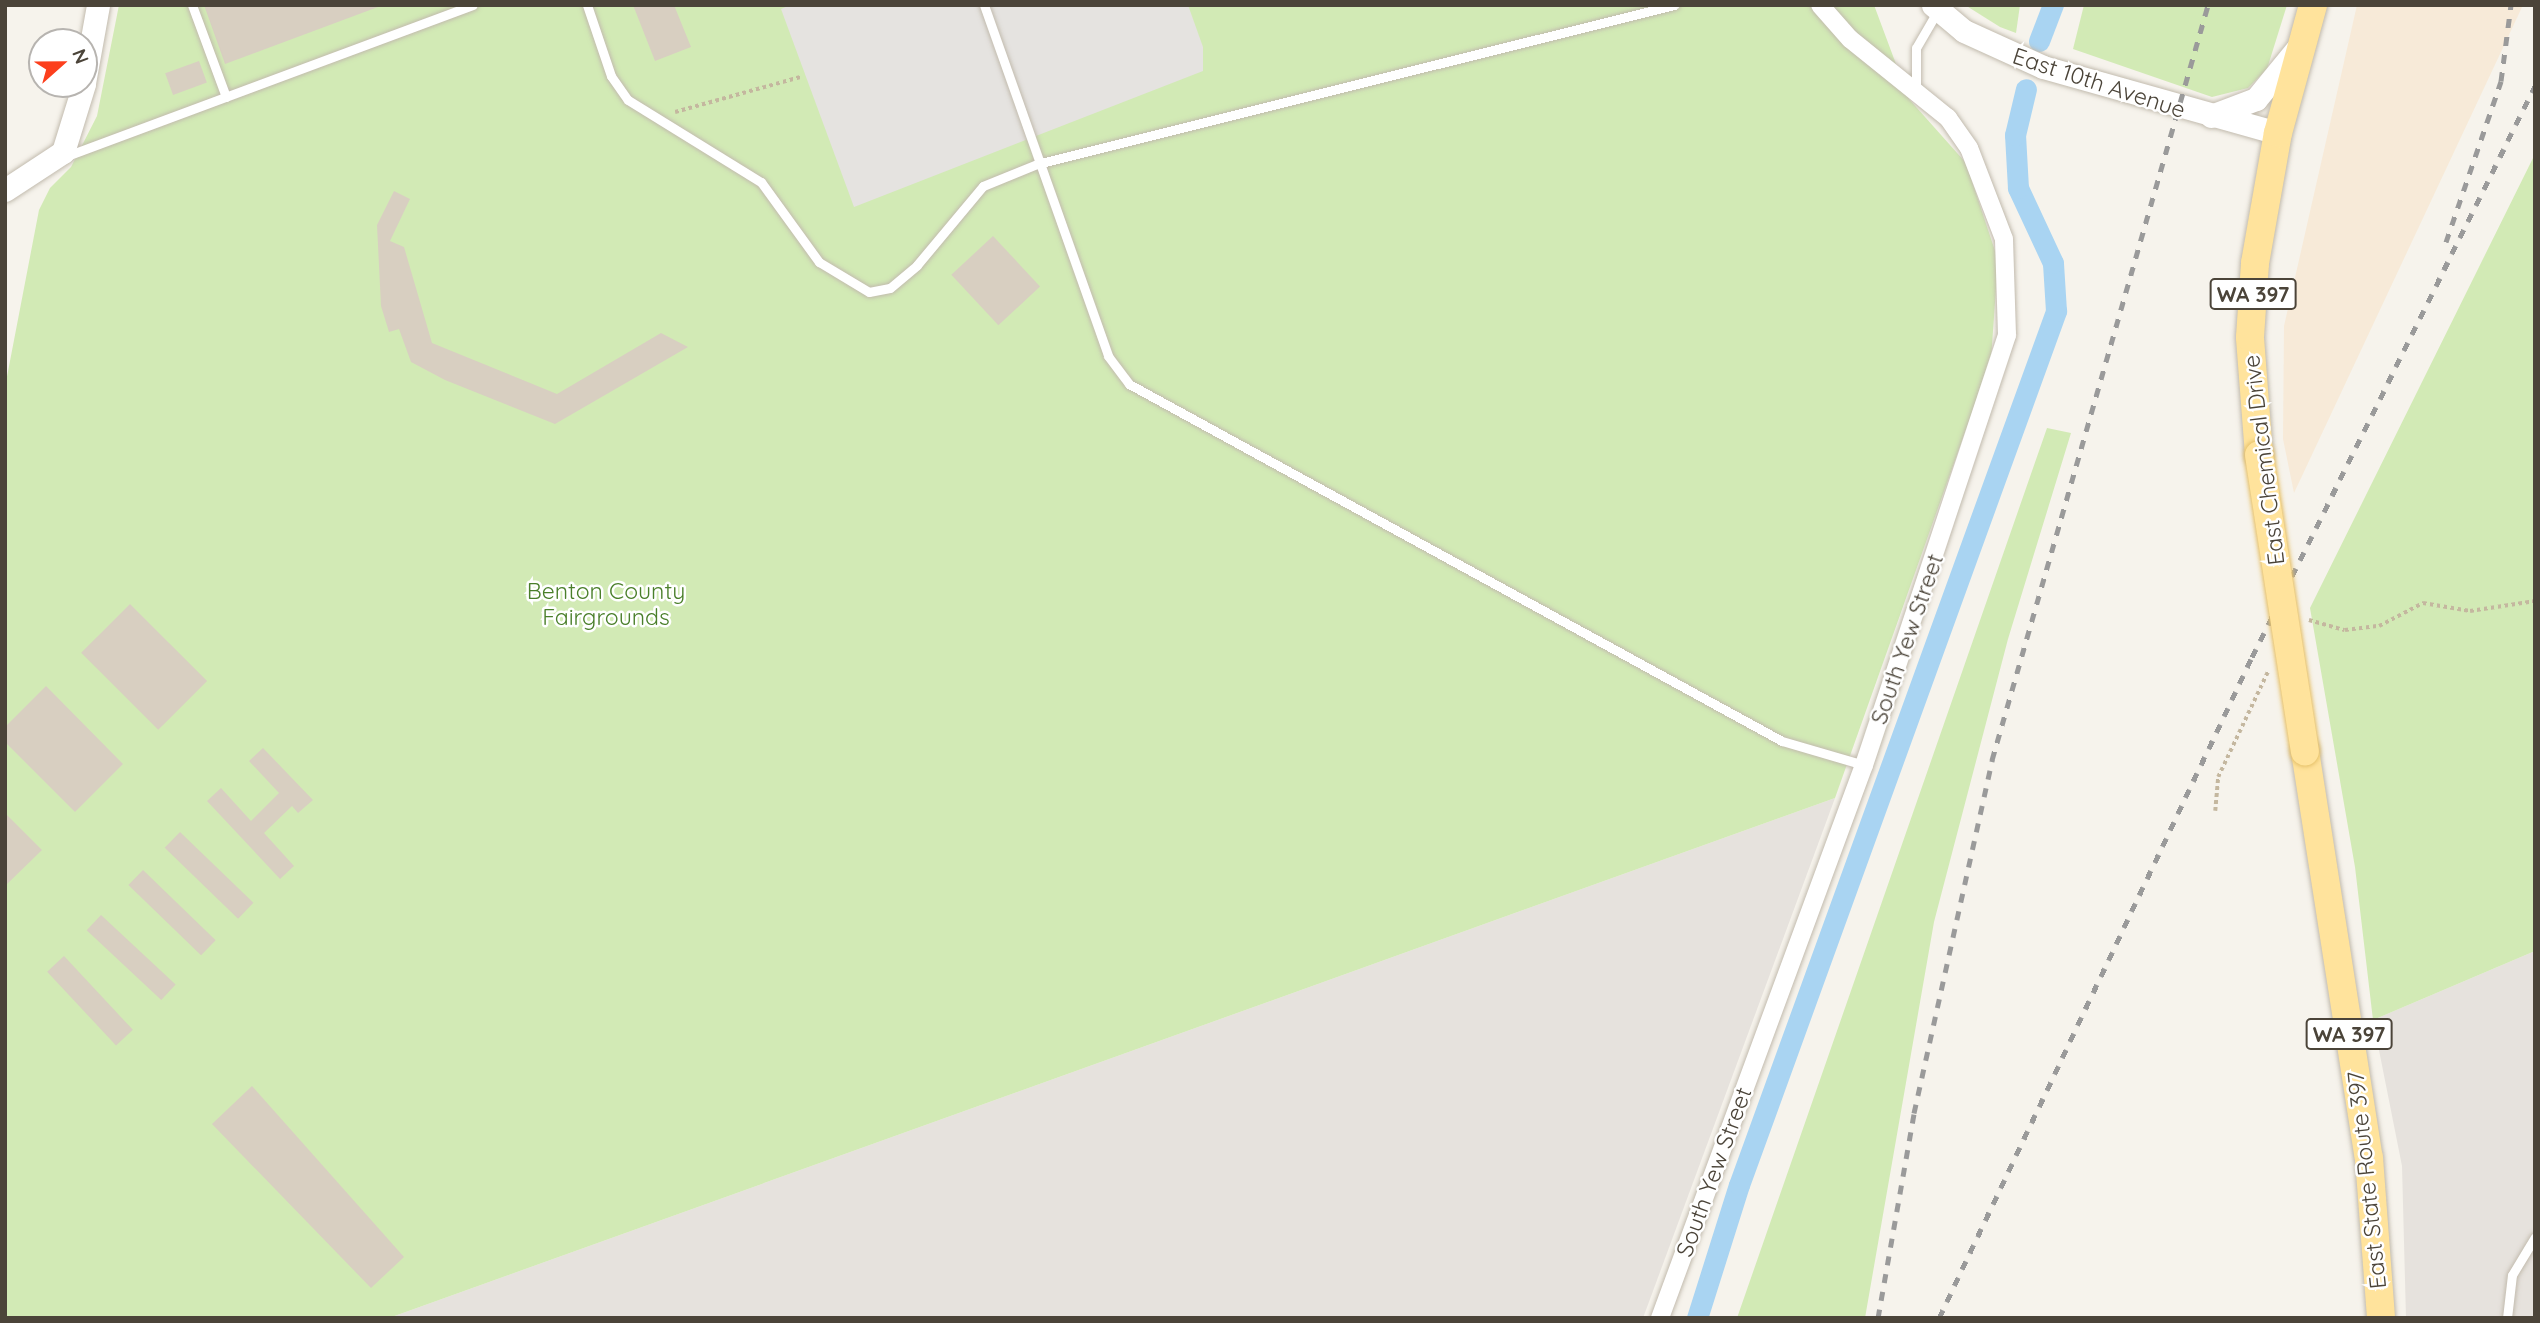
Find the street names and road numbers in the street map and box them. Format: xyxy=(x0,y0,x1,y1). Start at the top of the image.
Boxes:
street label: East 10th Avenue xyxy=(2009,42,2189,124)
road number: WA 397 xyxy=(2209,276,2297,312)
street label: East Chemical Drive xyxy=(2237,353,2291,567)
street label: South Yew Street xyxy=(1865,550,1949,728)
road number: WA 397 xyxy=(2305,1016,2393,1052)
street label: East State Route 397 xyxy=(2342,1070,2392,1290)
street label: South Yew Street xyxy=(1671,1083,1757,1261)

